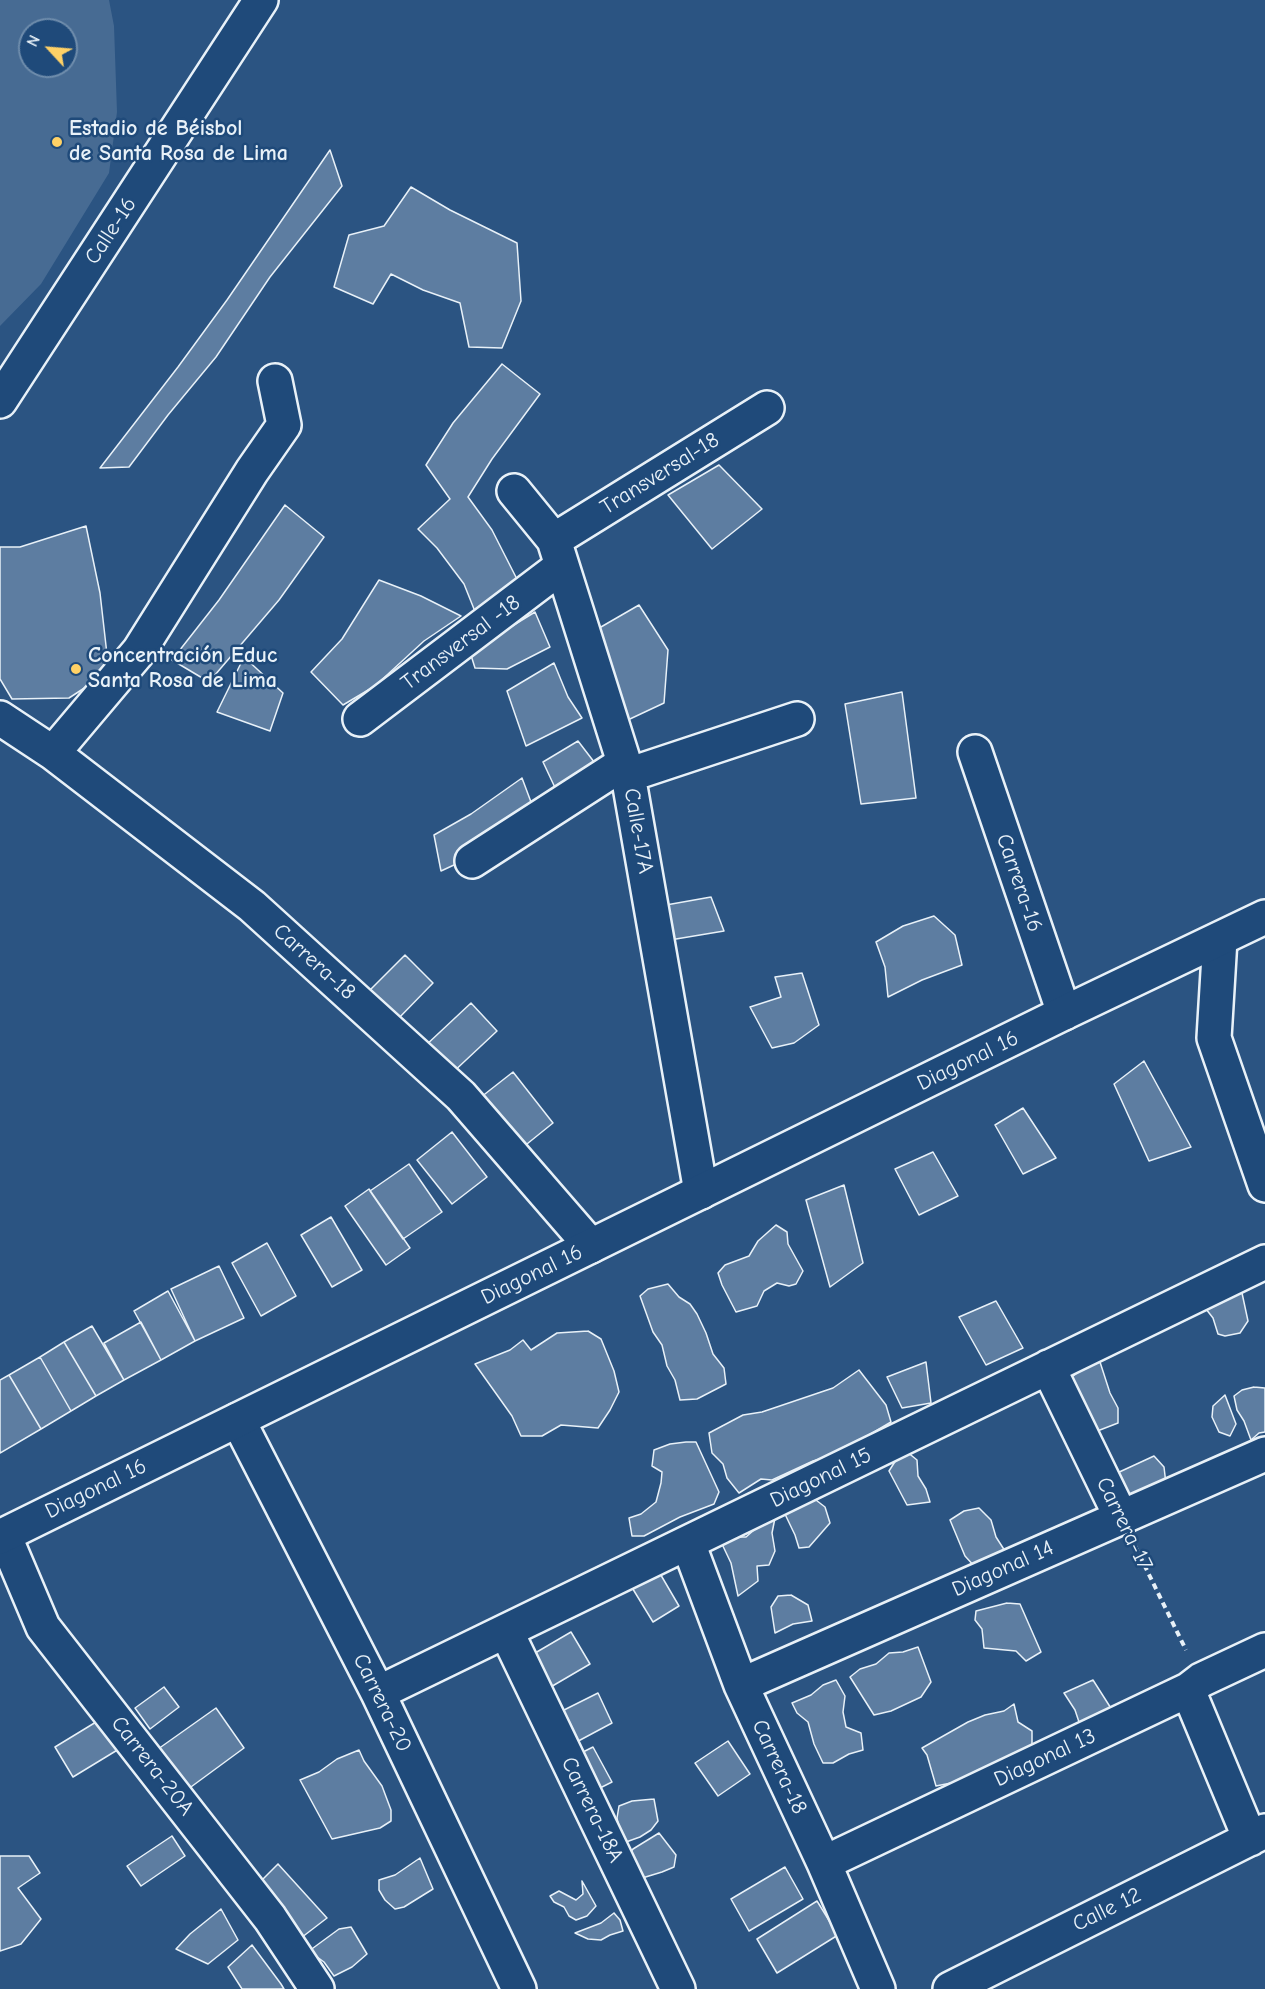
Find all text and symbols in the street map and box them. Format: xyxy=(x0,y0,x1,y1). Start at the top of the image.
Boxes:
north arrow xyxy=(18,18,78,78)
text: N xyxy=(23,32,44,50)
place label: Estadio de Béisbol de Santa Rosa de Lima xyxy=(69,116,288,168)
marker: Estadio de Béisbol de Santa Rosa de Lima xyxy=(50,135,64,149)
street label: Calle-16 xyxy=(80,192,142,270)
street label: Transversal-18 xyxy=(596,427,724,521)
street label: Transversal -18 xyxy=(396,590,526,696)
place label: Concentración Educ Santa Rosa de Lima xyxy=(88,643,277,694)
marker: Concentración Educ Santa Rosa de Lima xyxy=(69,662,83,676)
street label: Calle-17A xyxy=(618,786,658,876)
street label: Carrera-16 xyxy=(990,830,1048,936)
street label: Carrera-18 xyxy=(267,918,361,1006)
street label: Diagonal 16 xyxy=(913,1025,1023,1097)
street label: Diagonal 16 xyxy=(477,1239,587,1311)
street label: Diagonal 15 xyxy=(766,1442,876,1514)
street label: Diagonal 16 xyxy=(41,1453,151,1525)
street label: Carrera-17 xyxy=(1090,1473,1158,1575)
street label: Diagonal 14 xyxy=(948,1535,1058,1603)
street label: Carrera-20 xyxy=(347,1649,417,1757)
street label: Carrera-20A xyxy=(105,1711,199,1821)
street label: Carrera-18 xyxy=(746,1715,812,1819)
street label: Diagonal 13 xyxy=(990,1723,1100,1793)
street label: Carrera-18A xyxy=(555,1753,629,1867)
street label: Calle 12 xyxy=(1068,1882,1146,1938)

